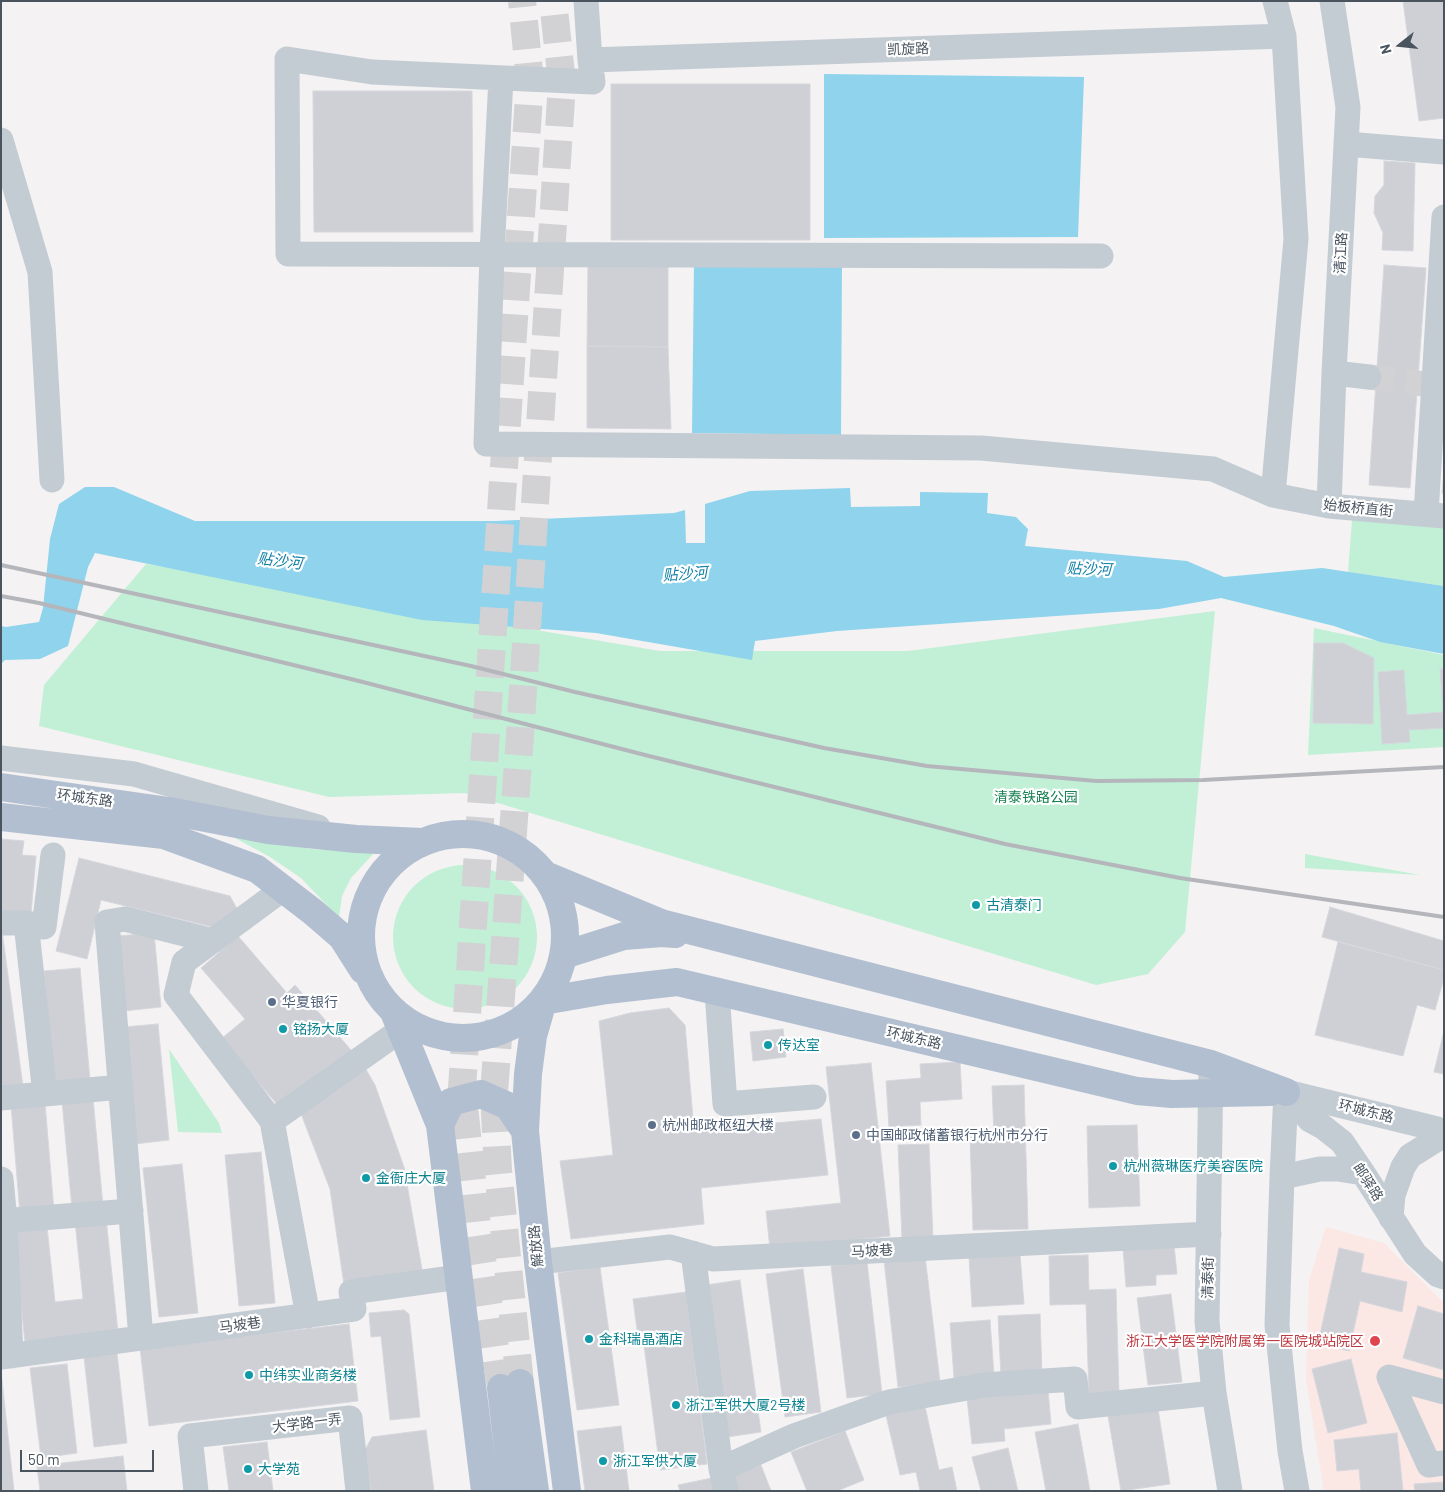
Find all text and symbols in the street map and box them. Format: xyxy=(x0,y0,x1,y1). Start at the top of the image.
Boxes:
north arrow xyxy=(1375,20,1425,70)
street label: 凯旋路 xyxy=(887,40,929,58)
text: N xyxy=(1376,42,1395,56)
street label: 清江路 xyxy=(1332,232,1350,274)
street label: 始板桥直街 xyxy=(1322,496,1394,520)
water label: 贴沙河 xyxy=(257,549,303,573)
water label: 贴沙河 xyxy=(1066,559,1112,579)
water label: 贴沙河 xyxy=(662,563,708,585)
street label: 环城东路 xyxy=(56,786,114,810)
park label: 清泰铁路公园 xyxy=(994,789,1078,805)
place label: 古清泰门 xyxy=(986,897,1042,913)
marker: 古清泰门 xyxy=(970,899,982,911)
place label: 华夏银行 xyxy=(282,994,338,1010)
marker: 华夏银行 xyxy=(266,996,278,1008)
place label: 铭扬大厦 xyxy=(293,1021,349,1037)
marker: 铭扬大厦 xyxy=(277,1023,289,1035)
street label: 环城东路 xyxy=(885,1024,943,1052)
place label: 传达室 xyxy=(778,1037,820,1053)
marker: 传达室 xyxy=(762,1039,774,1051)
street label: 环城东路 xyxy=(1337,1096,1395,1126)
place label: 杭州邮政枢纽大楼 xyxy=(662,1117,774,1133)
marker: 杭州邮政枢纽大楼 xyxy=(646,1119,658,1131)
place label: 中国邮政储蓄银行杭州市分行 xyxy=(866,1127,1048,1143)
marker: 中国邮政储蓄银行杭州市分行 xyxy=(850,1129,862,1141)
place label: 杭州薇琳医疗美容医院 xyxy=(1123,1158,1263,1174)
marker: 杭州薇琳医疗美容医院 xyxy=(1107,1160,1119,1172)
street label: 邮驿路 xyxy=(1350,1160,1386,1204)
place label: 金衙庄大厦 xyxy=(376,1170,446,1186)
marker: 金衙庄大厦 xyxy=(360,1172,372,1184)
street label: 解放路 xyxy=(525,1224,547,1268)
street label: 马坡巷 xyxy=(851,1242,893,1260)
street label: 清泰街 xyxy=(1199,1257,1217,1299)
street label: 马坡巷 xyxy=(218,1314,262,1336)
place label: 金科瑞晶酒店 xyxy=(599,1331,683,1347)
marker: 金科瑞晶酒店 xyxy=(583,1333,595,1345)
place label: 浙江大学医学院附属第一医院城站院区 xyxy=(1126,1333,1364,1349)
marker: 浙江大学医学院附属第一医院城站院区 xyxy=(1368,1334,1382,1348)
place label: 中纬实业商务楼 xyxy=(259,1367,357,1383)
marker: 中纬实业商务楼 xyxy=(243,1369,255,1381)
place label: 浙江军供大厦2号楼 xyxy=(686,1397,806,1413)
marker: 浙江军供大厦2号楼 xyxy=(670,1399,682,1411)
street label: 大学路一弄 xyxy=(271,1410,343,1436)
scale bar xyxy=(22,1440,156,1472)
text: 50 m xyxy=(28,1450,60,1468)
place label: 浙江军供大厦 xyxy=(613,1453,697,1469)
marker: 浙江军供大厦 xyxy=(597,1455,609,1467)
place label: 大学苑 xyxy=(258,1461,300,1477)
marker: 大学苑 xyxy=(242,1463,254,1475)

